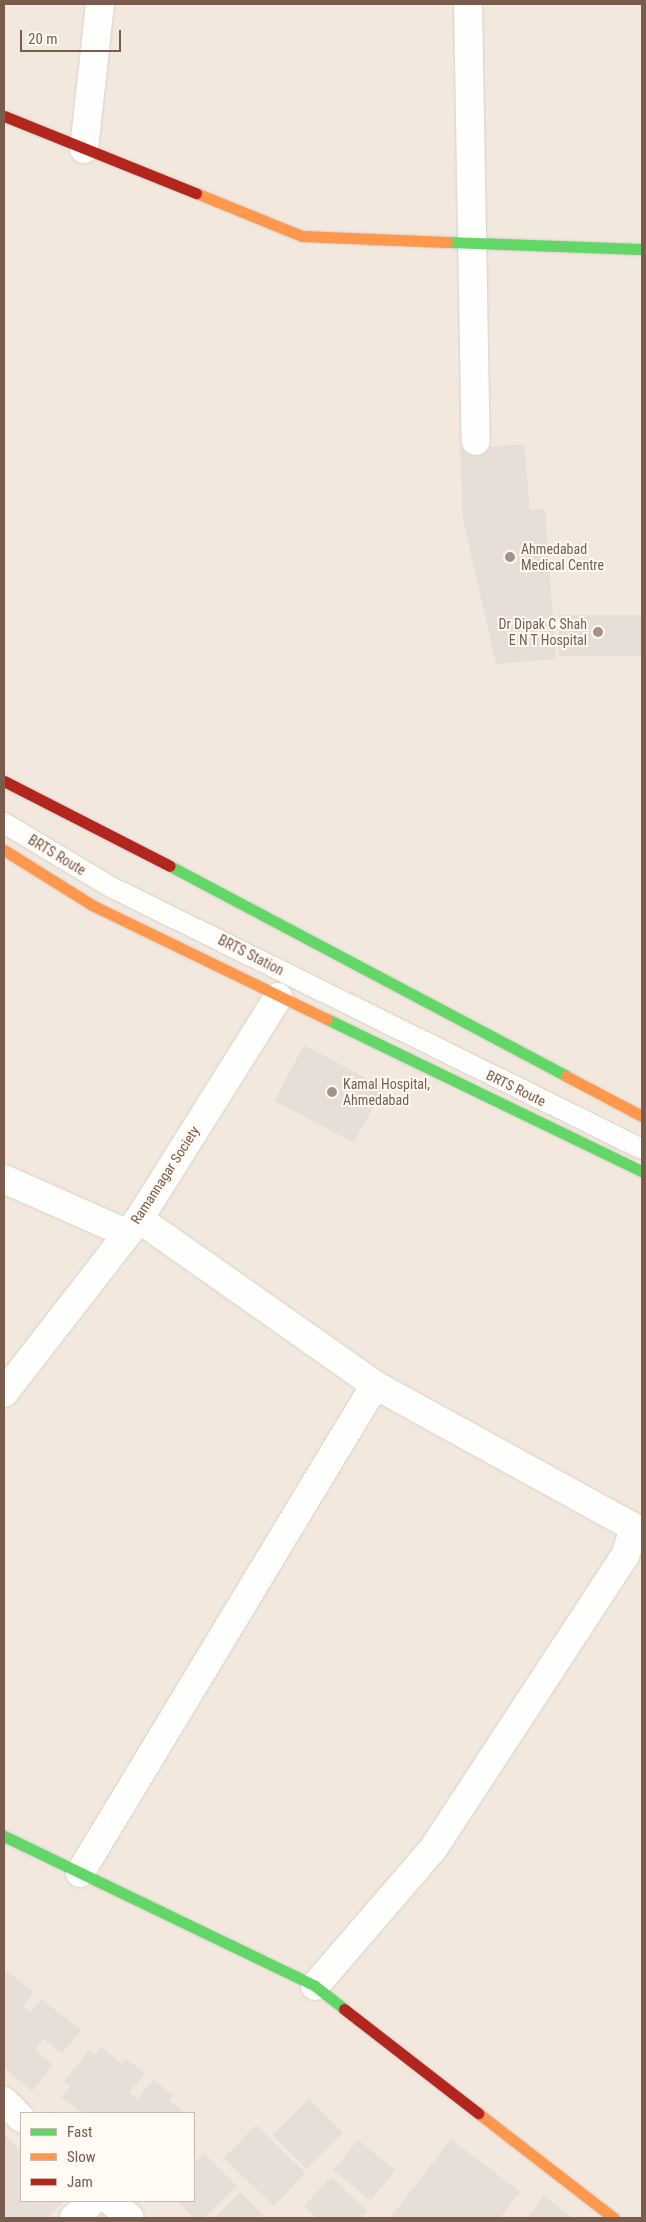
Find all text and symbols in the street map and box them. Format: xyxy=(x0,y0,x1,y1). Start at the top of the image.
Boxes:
scale bar xyxy=(22,20,124,52)
text: 20 m xyxy=(28,30,58,48)
place label: Ahmedabad Medical Centre xyxy=(521,541,604,574)
marker: Ahmedabad Medical Centre xyxy=(503,550,517,564)
place label: Dr Dipak C Shah E N T Hospital xyxy=(499,616,587,648)
marker: Dr Dipak C Shah E N T Hospital xyxy=(591,625,605,639)
street label: BRTS Route xyxy=(25,831,89,879)
street label: BRTS Station xyxy=(215,931,287,979)
street label: BRTS Route xyxy=(484,1066,548,1110)
place label: Kamal Hospital, Ahmedabad xyxy=(343,1076,430,1108)
marker: Kamal Hospital, Ahmedabad xyxy=(325,1085,339,1099)
street label: Ramannagar Society xyxy=(127,1123,203,1227)
legend xyxy=(20,2112,195,2202)
text: Fast xyxy=(67,2123,92,2141)
text: Slow xyxy=(67,2148,96,2166)
text: Jam xyxy=(67,2173,93,2191)

